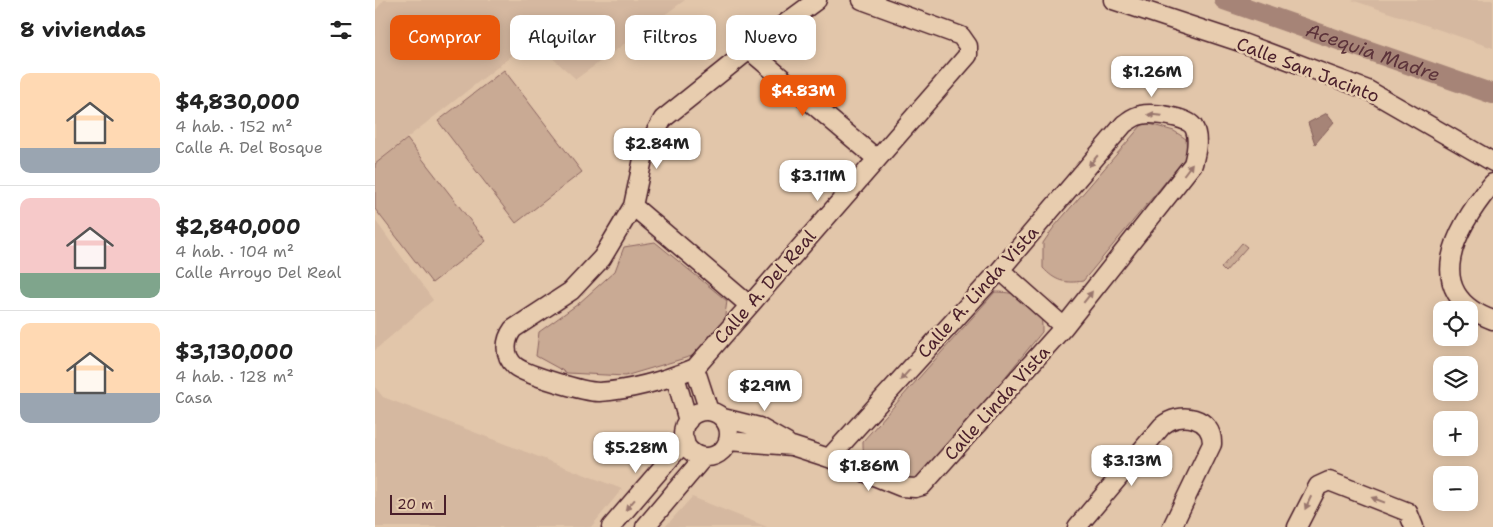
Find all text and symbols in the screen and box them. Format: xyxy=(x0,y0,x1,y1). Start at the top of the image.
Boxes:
chip: Comprar xyxy=(390,15,500,60)
chip: Alquilar xyxy=(510,15,615,60)
chip: Filtros xyxy=(625,15,716,60)
chip: Nuevo xyxy=(726,15,816,60)
text: 8 viviendas xyxy=(20,16,146,44)
icon: filters xyxy=(327,16,355,44)
water label: Acequia Madre xyxy=(1303,17,1444,87)
street label: Calle San Jacinto xyxy=(1233,32,1383,108)
pin: $1.26M xyxy=(1111,56,1193,98)
text: $1.26M xyxy=(1122,61,1182,82)
pin: $4.83M xyxy=(762,74,844,117)
text: $4.83M xyxy=(771,80,835,101)
text: $4,830,000 xyxy=(175,88,300,116)
icon: home xyxy=(60,93,120,153)
one-way arrow xyxy=(1147,111,1163,119)
text: 4 hab. · 152 m² xyxy=(175,116,293,137)
pin: $2.84M xyxy=(616,128,698,170)
text: $2.84M xyxy=(625,133,689,154)
text: Calle A. Del Bosque xyxy=(175,137,323,158)
one-way arrow xyxy=(1087,154,1098,167)
pin: $3.11M xyxy=(777,160,859,202)
one-way arrow xyxy=(1183,162,1193,176)
text: $3.11M xyxy=(790,165,846,186)
text: $2,840,000 xyxy=(175,213,301,241)
icon: home xyxy=(60,218,120,278)
street label: Calle A. Linda Vista xyxy=(912,221,1044,363)
street label: Calle A. Del Real xyxy=(709,224,822,349)
text: 4 hab. · 104 m² xyxy=(175,241,294,262)
text: Calle Arroyo Del Real xyxy=(175,262,341,283)
one-way arrow xyxy=(1082,291,1093,304)
map controls xyxy=(1433,301,1478,511)
button: locate xyxy=(1433,301,1478,346)
text: $3,130,000 xyxy=(175,338,293,366)
street label: Calle Linda Vista xyxy=(939,340,1055,466)
icon: home xyxy=(60,343,120,403)
button: layers xyxy=(1433,356,1478,401)
text: 4 hab. · 128 m² xyxy=(175,366,294,387)
one-way arrow xyxy=(899,369,910,382)
pin: $2.9M xyxy=(730,370,800,412)
text: $2.9M xyxy=(739,375,791,396)
text: Casa xyxy=(175,387,212,408)
button: + xyxy=(1433,411,1478,456)
pin: $5.28M xyxy=(595,432,677,474)
text: $5.28M xyxy=(604,437,668,458)
pin: $3.13M xyxy=(1091,444,1173,487)
pin: $1.86M xyxy=(828,450,910,492)
text: $3.13M xyxy=(1102,450,1162,471)
text: $1.86M xyxy=(839,455,899,476)
button: − xyxy=(1433,466,1478,511)
scale bar xyxy=(390,492,446,515)
text: 20 m xyxy=(397,495,433,513)
one-way arrow xyxy=(1304,496,1312,510)
one-way arrow xyxy=(1371,496,1385,504)
one-way arrow xyxy=(625,499,636,511)

